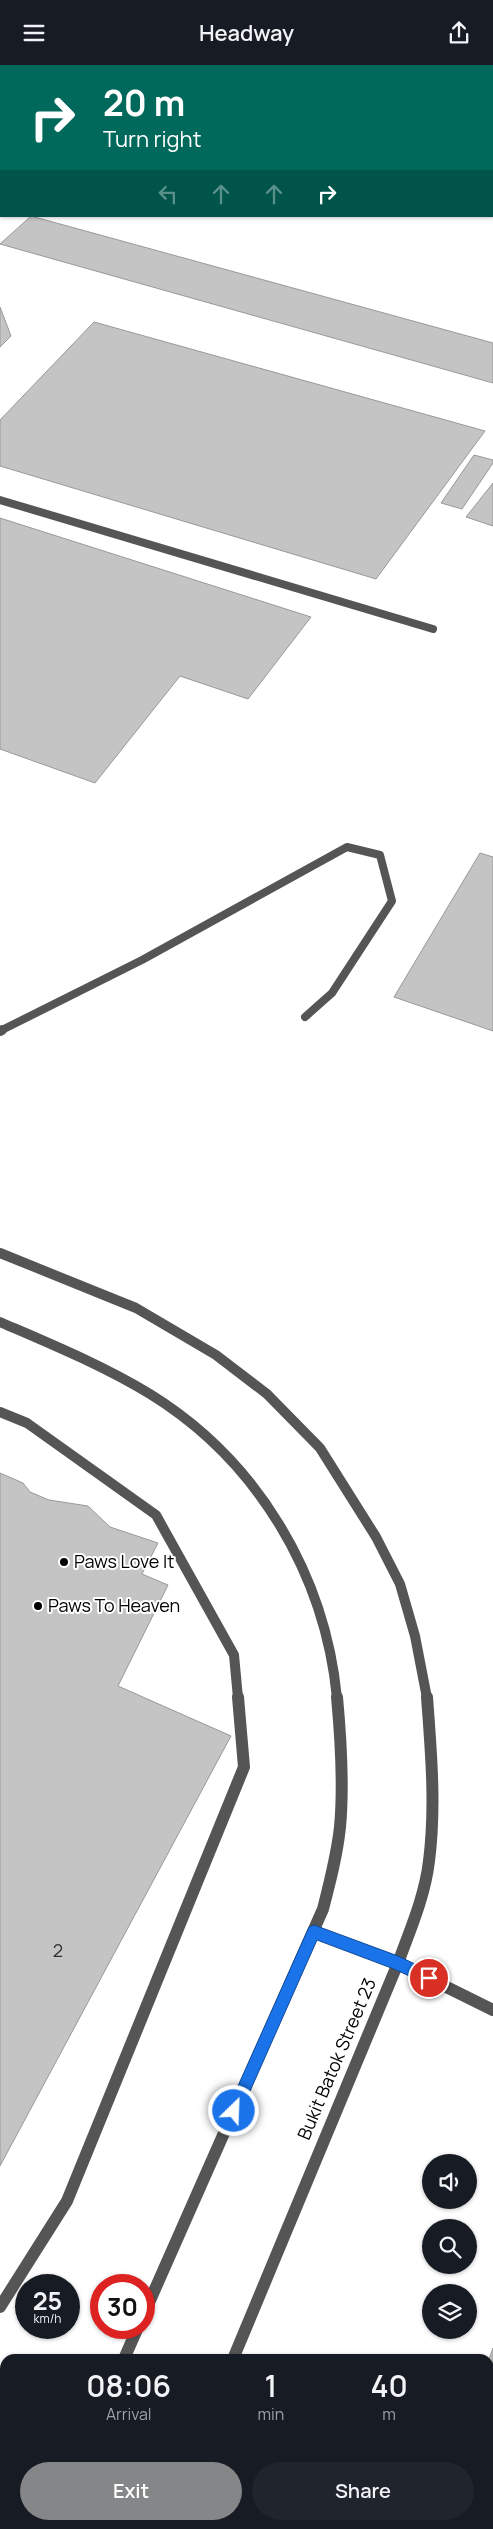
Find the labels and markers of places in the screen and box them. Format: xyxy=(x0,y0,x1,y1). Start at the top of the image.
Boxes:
place label: Paws Love It xyxy=(74,1549,174,1573)
marker: Paws Love It xyxy=(58,1556,70,1568)
place label: Paws To Heaven xyxy=(48,1593,180,1617)
marker: Paws To Heaven xyxy=(32,1600,44,1612)
pin xyxy=(408,1957,450,1999)

